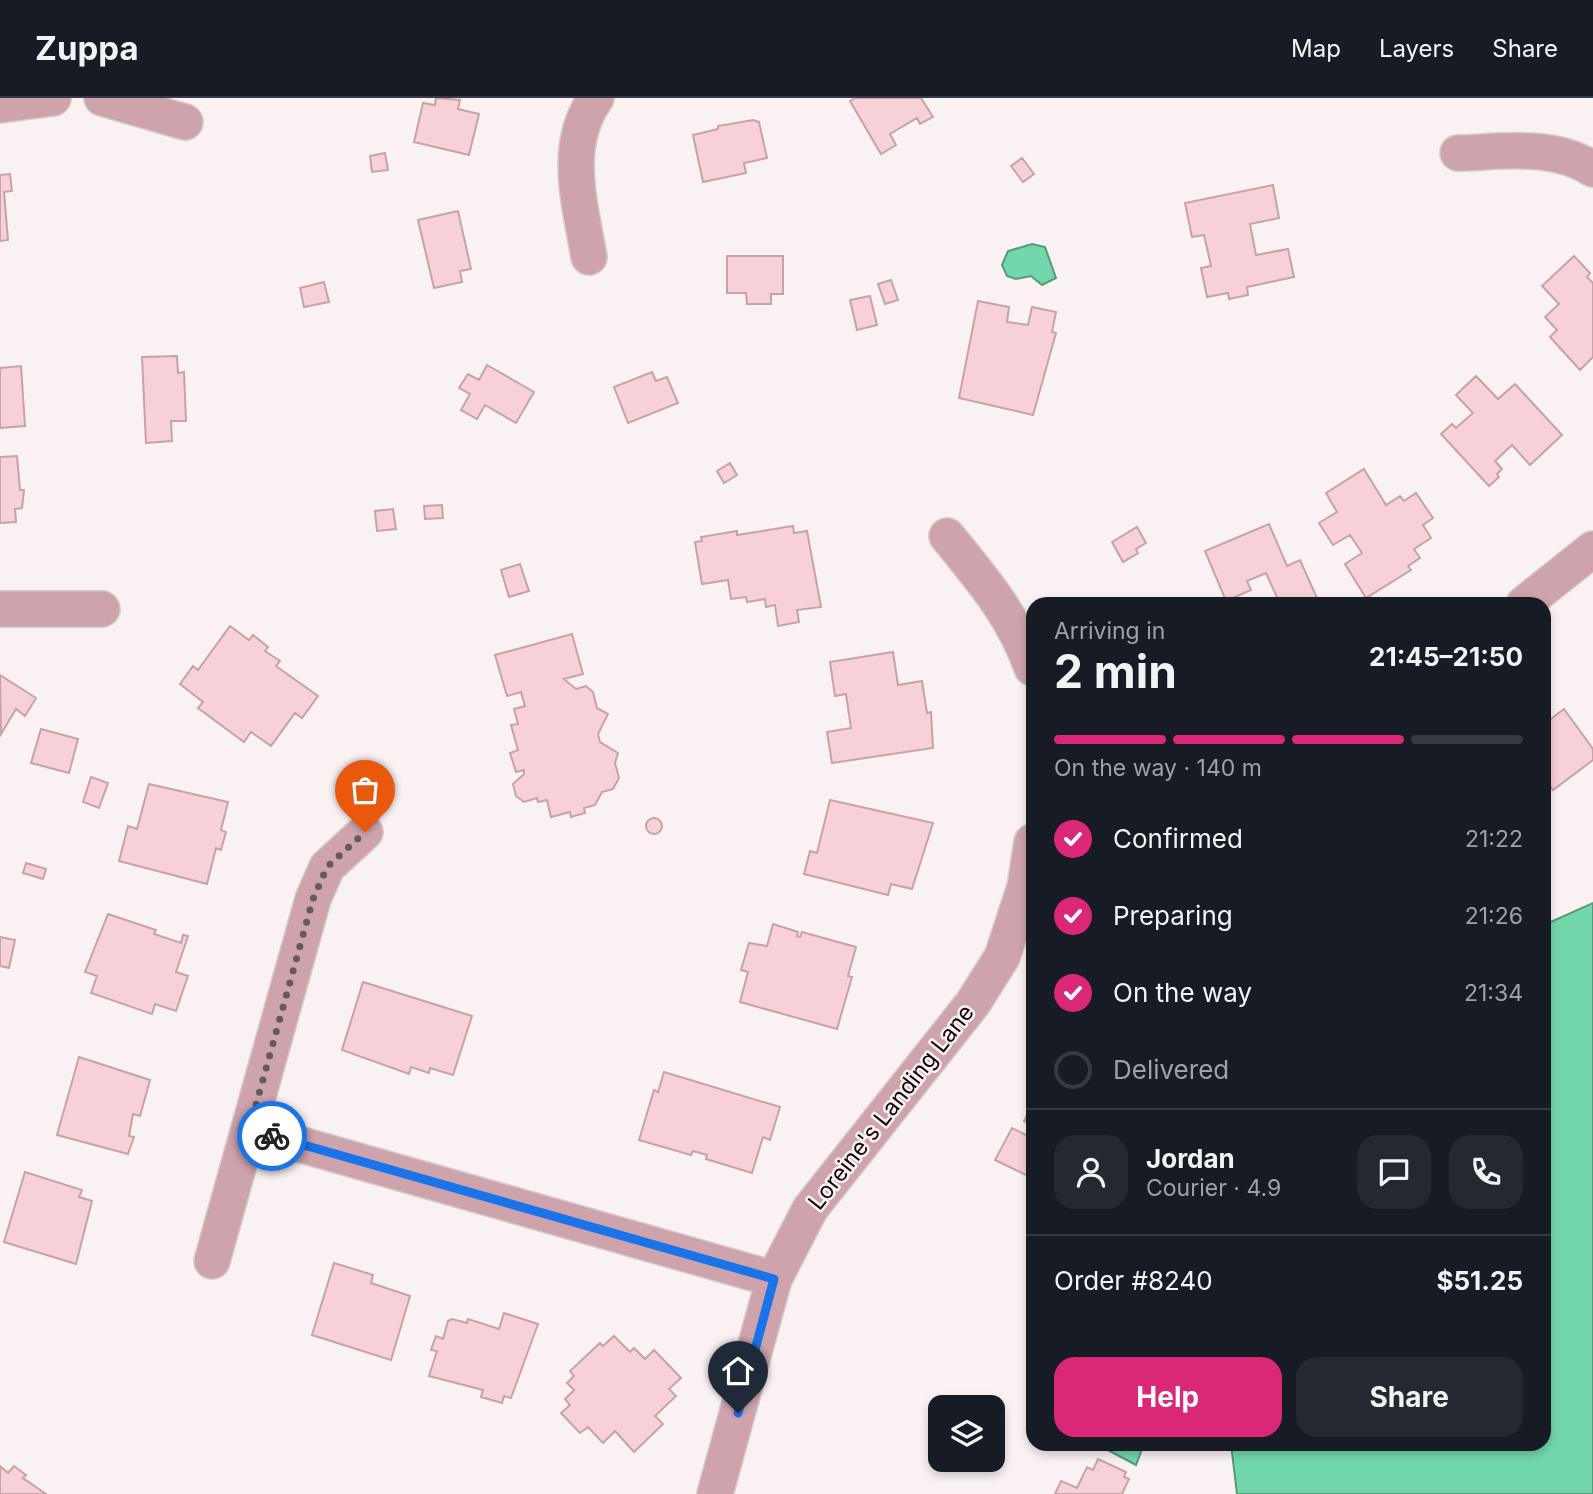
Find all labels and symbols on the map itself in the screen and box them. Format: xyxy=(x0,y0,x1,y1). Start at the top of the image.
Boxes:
pin xyxy=(335,760,395,832)
street label: Loreine's Landing Lane xyxy=(802,999,980,1215)
courier xyxy=(237,1101,307,1171)
pin xyxy=(708,1341,768,1413)

